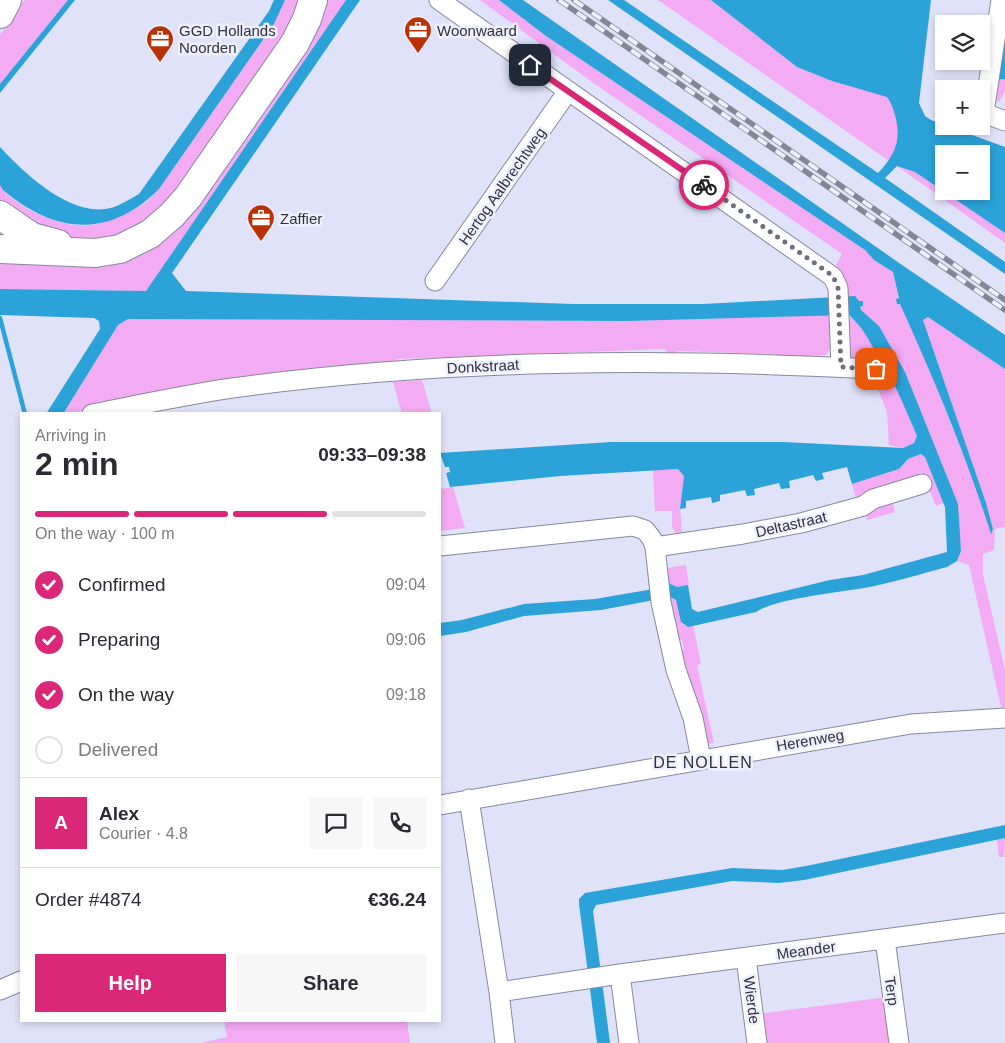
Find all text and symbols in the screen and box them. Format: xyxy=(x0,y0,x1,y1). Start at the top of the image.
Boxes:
office icon: Woonwaard xyxy=(403,15,433,54)
map controls xyxy=(935,15,990,200)
button: layers xyxy=(935,15,990,70)
place label: GGD Hollands Noorden xyxy=(179,22,276,56)
place label: Woonwaard xyxy=(437,22,517,39)
office icon: GGD Hollands Noorden xyxy=(145,24,175,63)
pin xyxy=(509,44,551,86)
icon: home xyxy=(516,51,544,79)
button: + xyxy=(935,80,990,135)
street label: Hertog Aalbrechtweg xyxy=(455,124,549,248)
button: − xyxy=(935,145,990,200)
courier xyxy=(679,160,729,210)
icon: bike xyxy=(690,171,718,199)
office icon: Zaffier xyxy=(246,203,276,242)
place label: Zaffier xyxy=(280,210,322,227)
pin xyxy=(855,348,897,390)
icon: bag xyxy=(862,355,890,383)
street label: Donkstraat xyxy=(446,356,520,376)
text: Arriving in xyxy=(35,427,106,444)
text: 09:33–09:38 xyxy=(318,444,426,465)
text: 2 min xyxy=(35,446,119,482)
street label: Deltastraat xyxy=(754,507,829,540)
text: On the way · 100 m xyxy=(35,525,175,542)
icon: check xyxy=(35,571,63,599)
text: Confirmed xyxy=(78,574,166,595)
text: 09:04 xyxy=(386,576,426,593)
icon: check xyxy=(35,626,63,654)
text: Preparing xyxy=(78,629,160,650)
text: 09:06 xyxy=(386,631,426,648)
icon: check xyxy=(35,681,63,709)
text: On the way xyxy=(78,684,174,705)
text: 09:18 xyxy=(386,686,426,703)
street label: Herenweg xyxy=(775,726,845,754)
text: Delivered xyxy=(78,739,158,760)
district label: DE NOLLEN xyxy=(653,754,753,771)
button: chat xyxy=(310,797,362,849)
button: phone xyxy=(374,797,426,849)
text: Alex xyxy=(99,803,139,824)
text: A xyxy=(54,812,68,833)
text: Courier · 4.8 xyxy=(99,825,188,842)
text: Order #4874 xyxy=(35,889,142,910)
text: €36.24 xyxy=(368,889,426,910)
street label: Meander xyxy=(776,937,836,963)
button: Help xyxy=(35,954,226,1012)
button: Share xyxy=(236,954,426,1012)
street label: Wierde xyxy=(741,975,763,1025)
street label: Terp xyxy=(882,975,902,1007)

